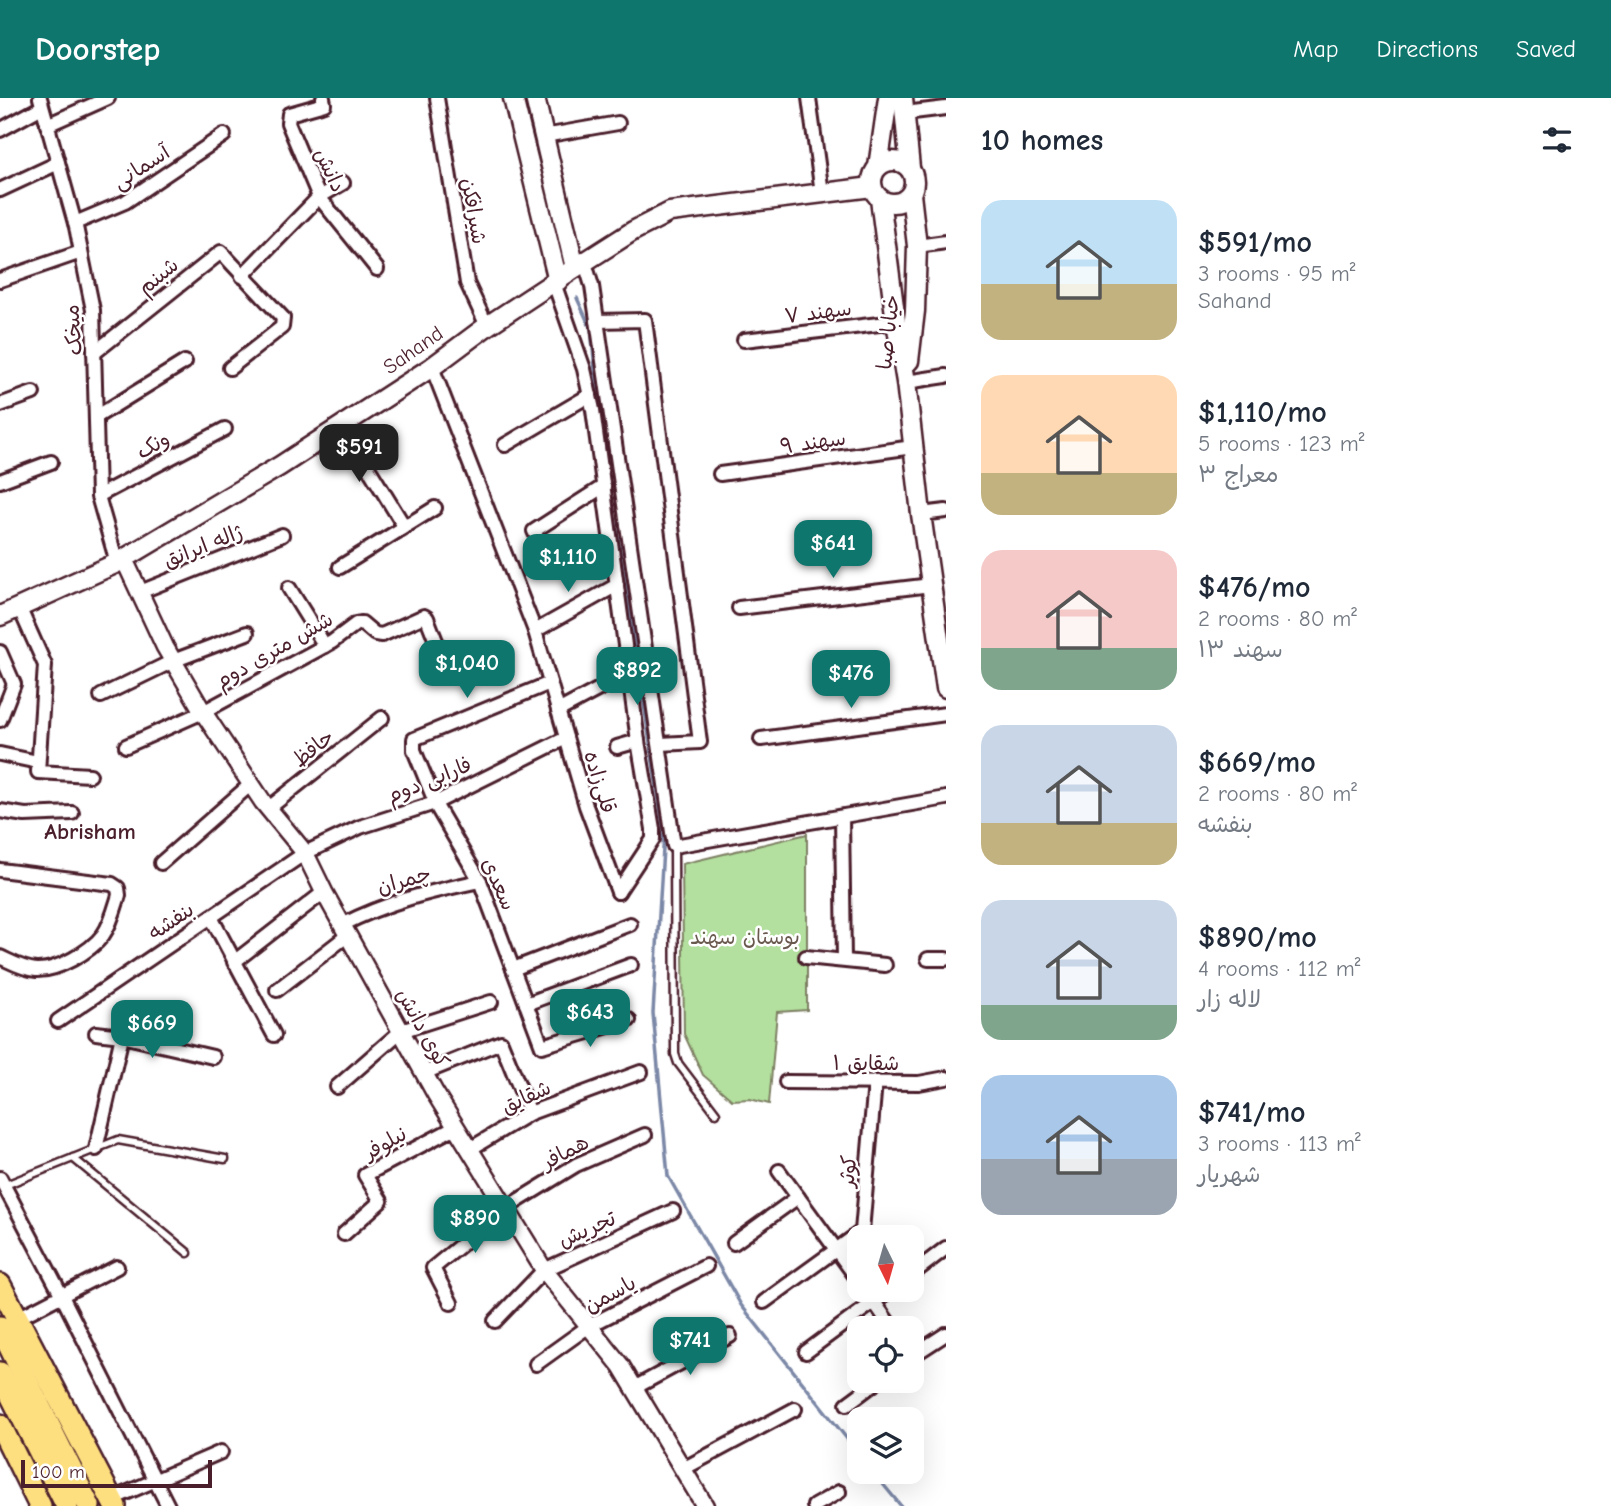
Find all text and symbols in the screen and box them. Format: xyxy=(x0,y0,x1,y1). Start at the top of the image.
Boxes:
text: Doorstep xyxy=(35,30,160,68)
text: Map xyxy=(1293,35,1339,63)
text: Directions xyxy=(1377,35,1478,63)
text: Saved xyxy=(1516,35,1576,63)
icon: filters xyxy=(1538,121,1576,159)
text: 10 homes xyxy=(981,123,1103,158)
street label: آسمانی xyxy=(108,139,176,196)
street label: دانش xyxy=(309,144,351,196)
street label: شیر‌افکن xyxy=(456,176,492,246)
text: $591/mo xyxy=(1198,225,1312,260)
icon: home xyxy=(1037,228,1121,312)
street label: شبنم xyxy=(133,253,186,303)
text: 3 rooms · 95 m² xyxy=(1198,260,1356,287)
text: Sahand xyxy=(1198,287,1272,314)
street label: خیابا صبا xyxy=(872,293,905,371)
street label: سهند ۷ xyxy=(783,296,853,328)
street label: میخک xyxy=(59,304,87,356)
street label: Sahand xyxy=(379,321,447,379)
text: $1,110/mo xyxy=(1198,395,1327,430)
icon: home xyxy=(1037,403,1121,487)
pin: $591 xyxy=(318,424,400,484)
street label: ونک xyxy=(132,426,174,464)
street label: سهند ۹ xyxy=(779,426,847,458)
text: 5 rooms · 123 m² xyxy=(1198,430,1364,457)
text: $591 xyxy=(335,433,383,460)
text: معراج ۳ xyxy=(1198,461,1278,488)
street label: ژاله ایرانق xyxy=(160,519,246,573)
pin: $641 xyxy=(792,520,874,580)
text: $641 xyxy=(810,529,856,556)
pin: $1,110 xyxy=(511,534,625,594)
text: $1,110 xyxy=(539,543,597,570)
text: $476/mo xyxy=(1198,570,1311,605)
icon: home xyxy=(1037,578,1121,662)
text: 2 rooms · 80 m² xyxy=(1198,605,1357,632)
street label: شش متری دوم xyxy=(211,607,339,697)
text: سهند ۱۳ xyxy=(1198,636,1283,663)
pin: $1,040 xyxy=(410,640,524,700)
pin: $892 xyxy=(596,648,678,707)
text: $1,040 xyxy=(435,649,499,676)
pin: $476 xyxy=(810,650,892,710)
text: $892 xyxy=(612,656,662,683)
text: $476 xyxy=(828,659,874,686)
street label: حافظ xyxy=(288,724,338,772)
text: $669/mo xyxy=(1198,745,1316,780)
street label: قلی‌زاده xyxy=(577,748,621,817)
street label: فارابی دوم xyxy=(383,752,476,812)
icon: home xyxy=(1037,753,1121,837)
text: 2 rooms · 80 m² xyxy=(1198,780,1357,807)
text: بنفشه xyxy=(1198,811,1253,838)
district label: Abrisham xyxy=(44,818,136,845)
street label: سعدی xyxy=(477,854,521,914)
street label: چمران xyxy=(374,861,434,900)
street label: بنفشه xyxy=(144,897,199,946)
text: $890/mo xyxy=(1198,920,1317,955)
park label: بوستان سهند xyxy=(690,925,800,950)
icon: home xyxy=(1037,928,1121,1012)
text: 4 rooms · 112 m² xyxy=(1198,955,1361,982)
street label: کوی دانش xyxy=(391,984,455,1072)
text: لاله زار xyxy=(1198,986,1261,1013)
pin: $643 xyxy=(549,990,631,1049)
text: $643 xyxy=(566,998,614,1025)
pin: $669 xyxy=(111,1000,193,1060)
text: $669 xyxy=(127,1009,177,1036)
street label: شقایق ۱ xyxy=(833,1051,899,1075)
street label: شقایق xyxy=(497,1075,555,1119)
text: $741/mo xyxy=(1198,1095,1306,1130)
icon: home xyxy=(1037,1103,1121,1187)
street label: نیلوفر xyxy=(358,1121,412,1167)
street label: همافر xyxy=(535,1130,593,1175)
text: 3 rooms · 113 m² xyxy=(1198,1130,1361,1157)
street label: کوثر xyxy=(834,1154,862,1190)
text: شهریار xyxy=(1198,1161,1261,1188)
pin: $890 xyxy=(434,1196,516,1255)
text: $890 xyxy=(450,1204,500,1231)
street label: تجریش xyxy=(555,1205,620,1252)
north arrow xyxy=(847,1225,924,1302)
map controls xyxy=(847,1225,924,1484)
street label: یاسمن xyxy=(580,1270,640,1318)
button: locate xyxy=(847,1316,924,1393)
pin: $741 xyxy=(649,1318,731,1377)
text: $741 xyxy=(669,1326,711,1353)
button: layers xyxy=(847,1407,924,1484)
scale bar xyxy=(21,1457,212,1489)
text: 100 m xyxy=(32,1461,85,1483)

